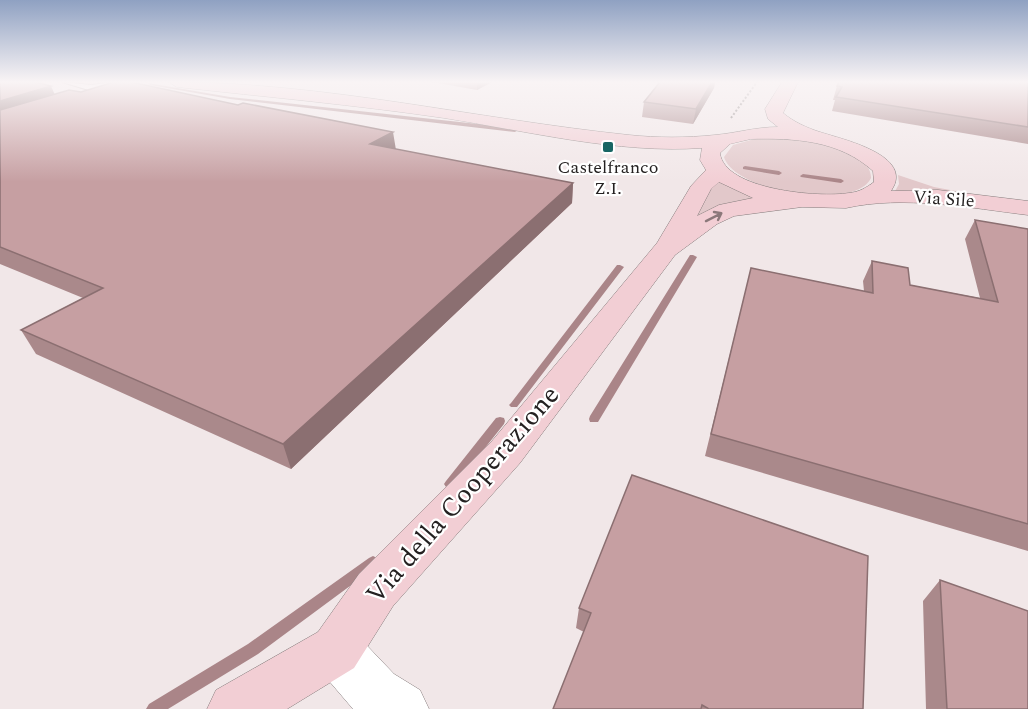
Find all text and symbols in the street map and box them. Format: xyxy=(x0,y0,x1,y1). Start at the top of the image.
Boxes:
marker: Castelfranco Z.I. xyxy=(601,140,615,154)
place label: Castelfranco Z.I. xyxy=(558,154,658,202)
street label: Via Sile xyxy=(912,183,976,215)
one-way arrow xyxy=(705,210,723,222)
street label: Via della Cooperazione xyxy=(356,376,570,614)

